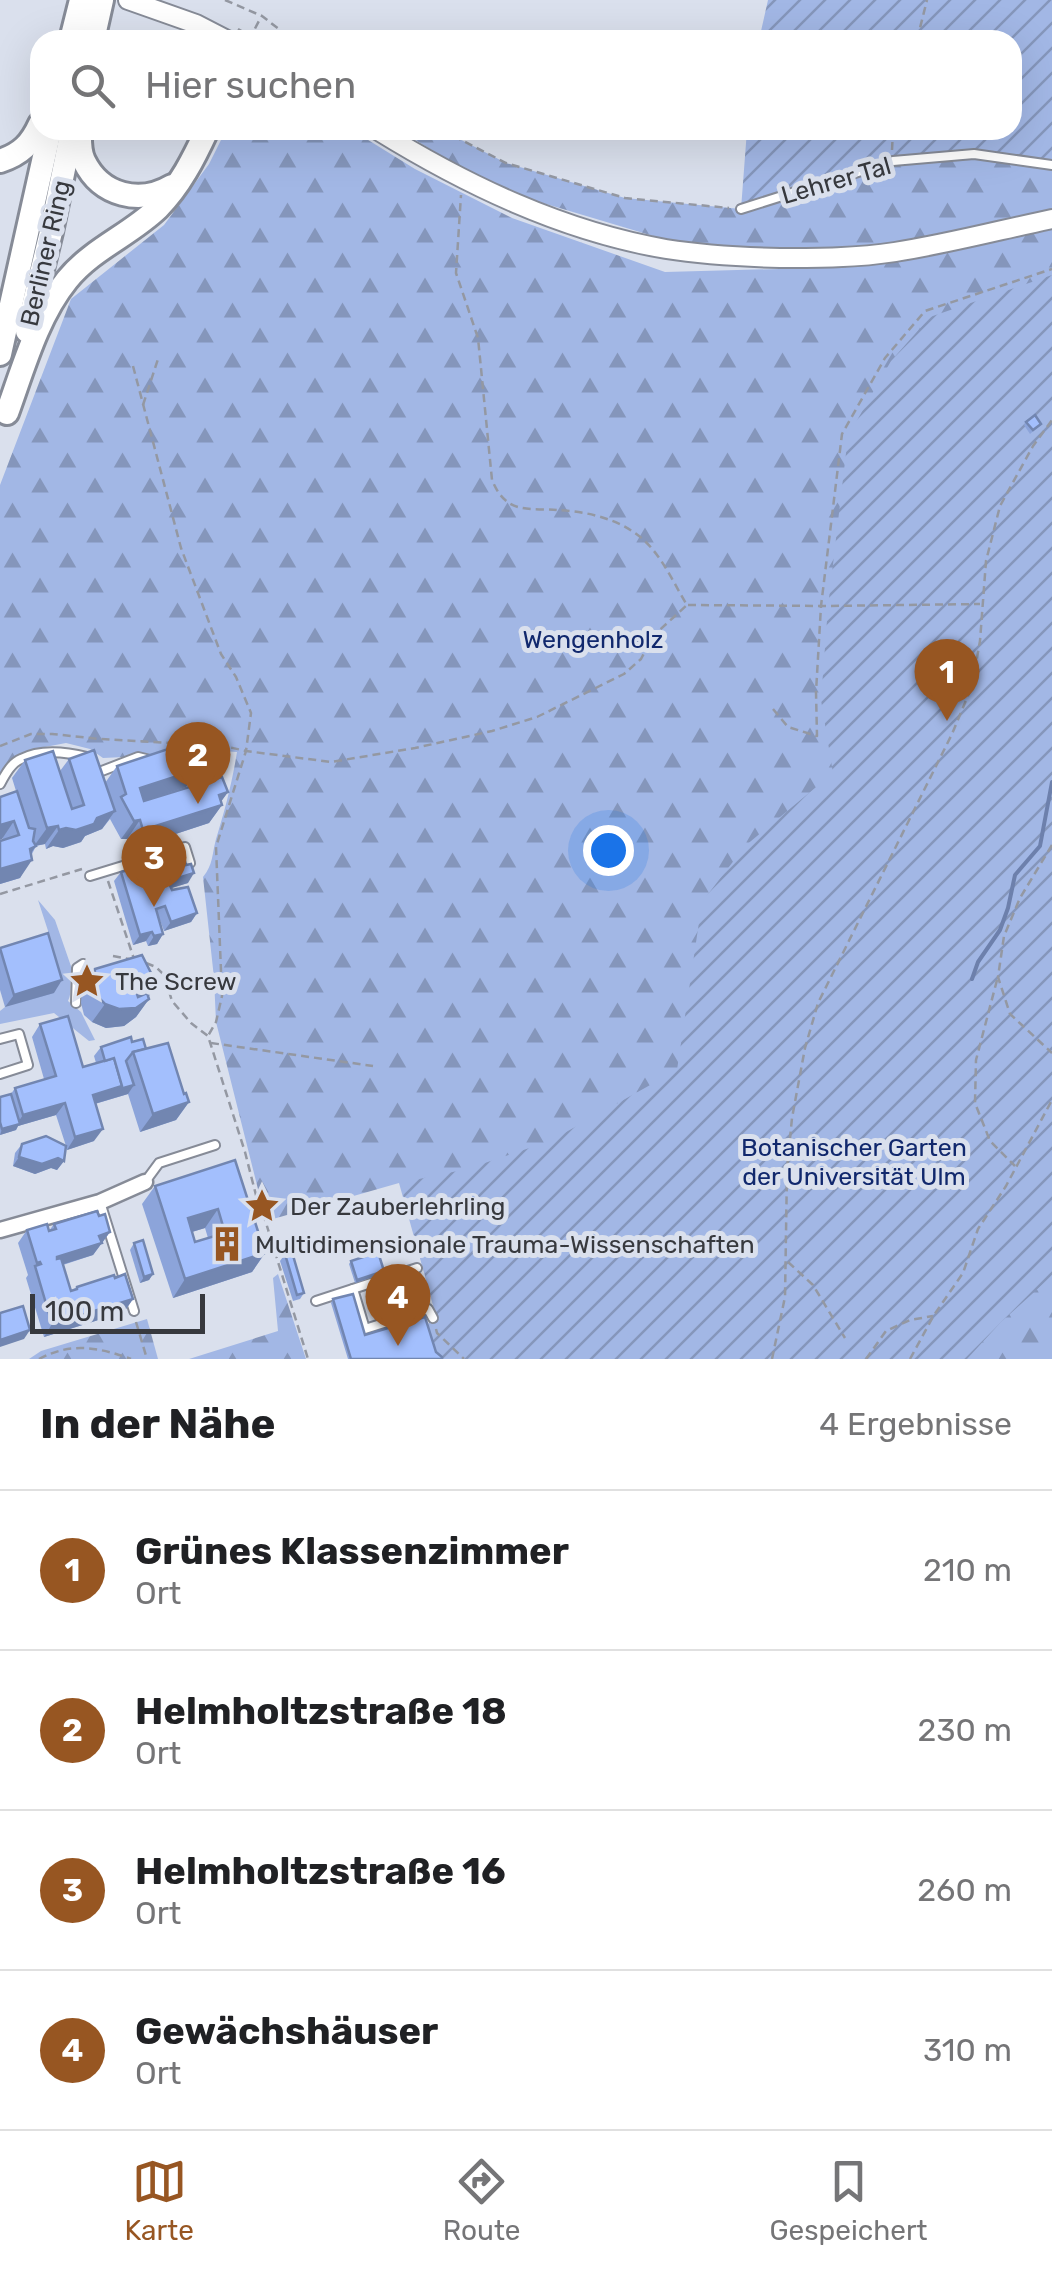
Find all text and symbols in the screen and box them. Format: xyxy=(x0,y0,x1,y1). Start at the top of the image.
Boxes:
search box xyxy=(30,30,1022,140)
icon: search xyxy=(65,58,120,113)
text: Hier suchen xyxy=(145,62,356,108)
street label: Lehrer Tal xyxy=(778,151,894,210)
street label: Berliner Ring xyxy=(15,177,76,329)
park label: Wengenholz xyxy=(522,625,664,654)
pin: 1 xyxy=(914,638,980,721)
pin: 2 xyxy=(166,722,230,804)
pin: 3 xyxy=(122,824,186,907)
your location xyxy=(583,825,634,876)
place icon: The Screw xyxy=(68,962,106,1000)
place label: The Screw xyxy=(115,967,237,996)
park label: Botanischer Garten der Universität Ulm xyxy=(741,1133,967,1191)
place icon: Der Zauberlehrling xyxy=(243,1187,281,1225)
place label: Der Zauberlehrling xyxy=(290,1192,506,1221)
building icon: Multidimensionale Trauma-Wissenschaften xyxy=(208,1225,246,1263)
place label: Multidimensionale Trauma-Wissenschaften xyxy=(255,1230,755,1259)
pin: 4 xyxy=(366,1264,430,1346)
scale bar xyxy=(30,1289,205,1334)
text: 100 m xyxy=(45,1295,124,1328)
text: In der Nähe xyxy=(40,1399,275,1449)
text: 4 Ergebnisse xyxy=(819,1405,1012,1443)
text: Grünes Klassenzimmer xyxy=(135,1528,569,1574)
text: 1 xyxy=(65,1551,80,1589)
text: 210 m xyxy=(923,1551,1012,1589)
text: Ort xyxy=(135,1574,181,1612)
text: Helmholtzstraße 18 xyxy=(135,1688,507,1734)
text: 2 xyxy=(62,1711,83,1749)
text: 230 m xyxy=(917,1711,1012,1749)
text: Ort xyxy=(135,1734,181,1772)
text: Helmholtzstraße 16 xyxy=(135,1848,506,1894)
text: 3 xyxy=(62,1871,83,1909)
text: 260 m xyxy=(917,1871,1012,1909)
text: Ort xyxy=(135,1894,181,1932)
text: Gewächshäuser xyxy=(135,2008,438,2054)
text: 4 xyxy=(62,2031,83,2069)
text: 310 m xyxy=(923,2031,1012,2069)
text: Ort xyxy=(135,2054,181,2092)
tab: Karte xyxy=(124,2154,194,2247)
tab: Route xyxy=(443,2154,521,2247)
tab: Gespeichert xyxy=(770,2154,928,2247)

